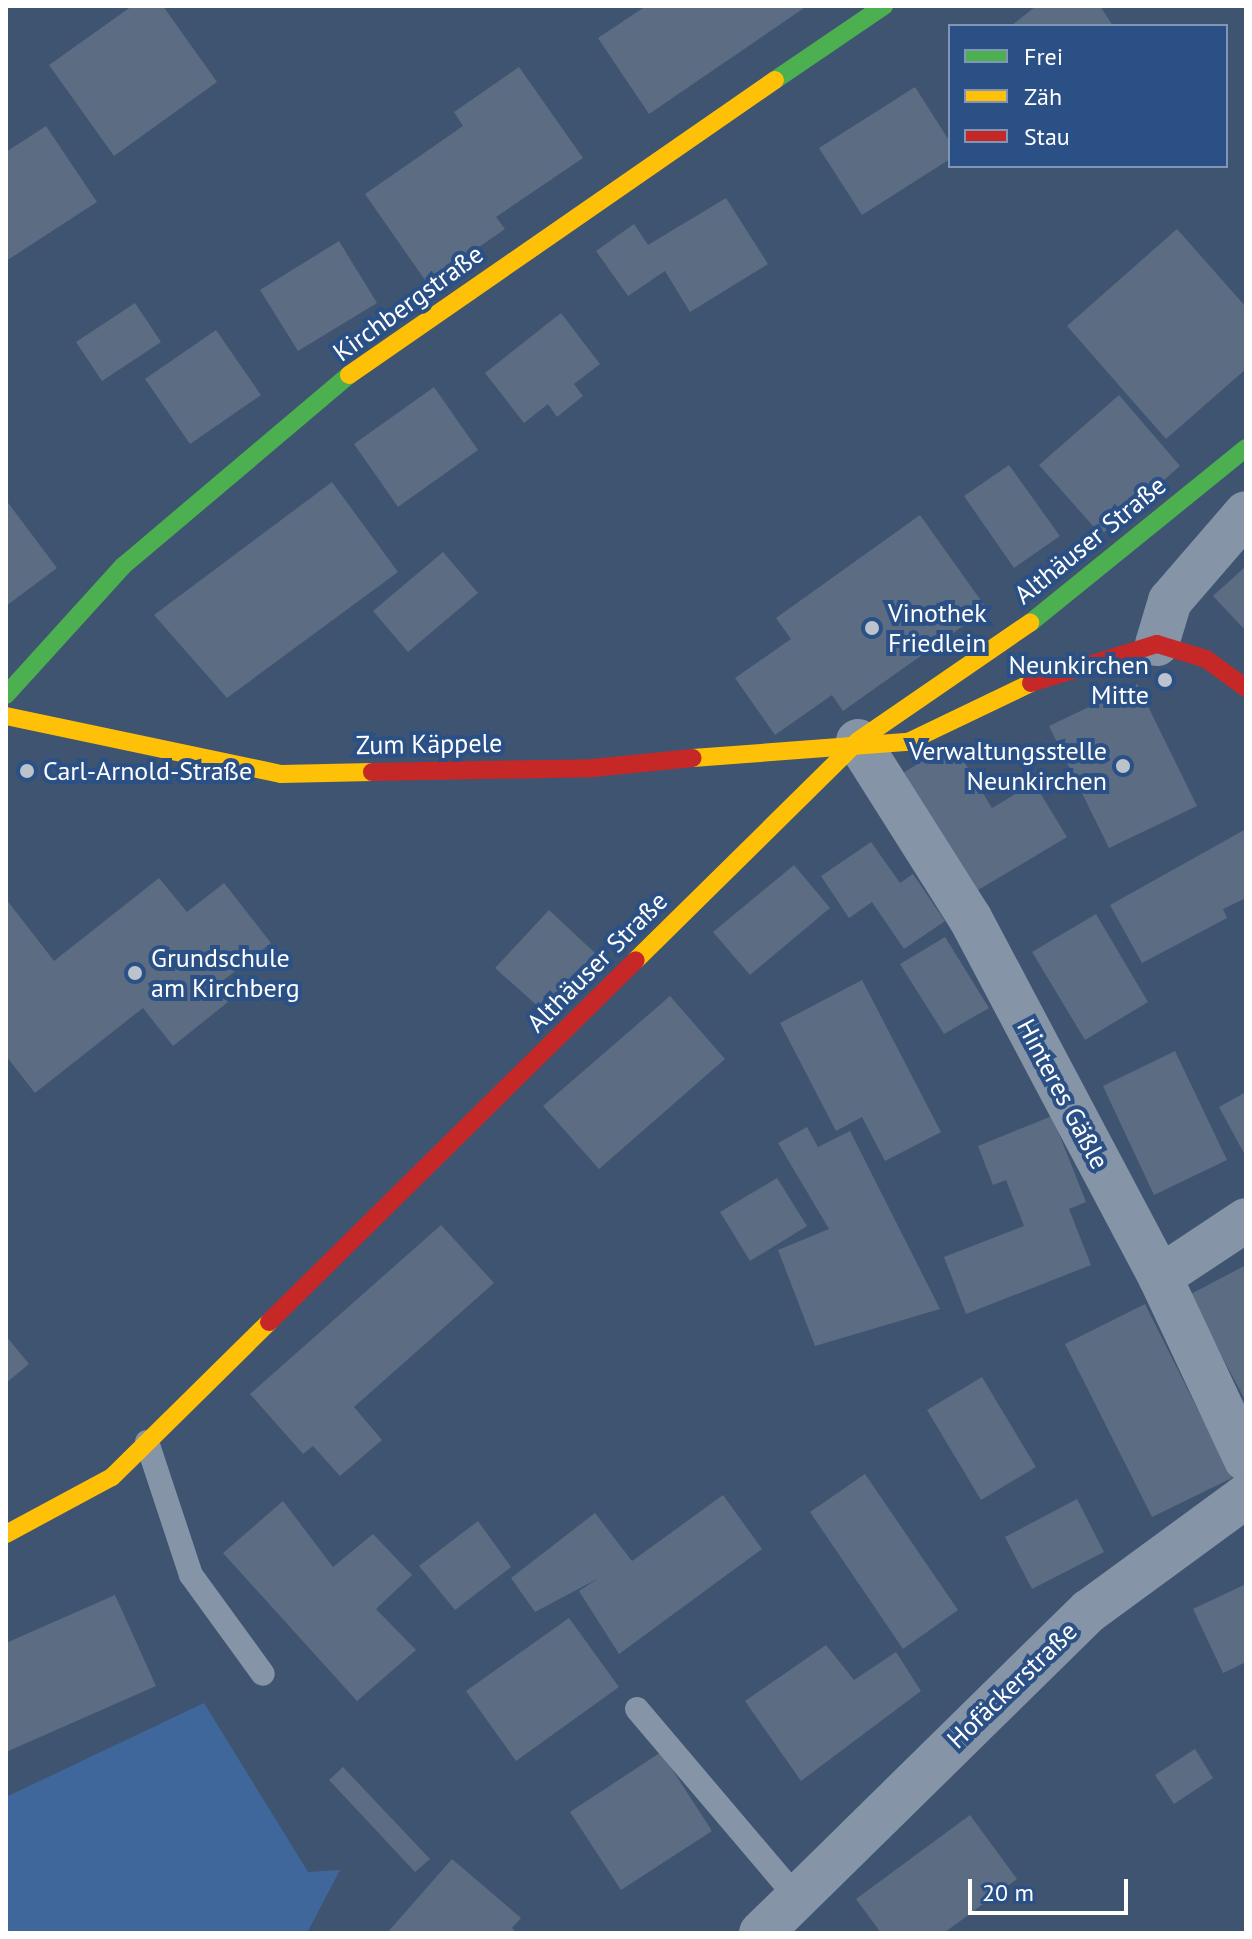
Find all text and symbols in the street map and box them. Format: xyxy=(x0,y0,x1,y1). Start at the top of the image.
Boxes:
legend xyxy=(948,24,1228,168)
text: Frei xyxy=(1024,41,1063,72)
text: Zäh xyxy=(1024,81,1062,112)
text: Stau xyxy=(1024,121,1070,152)
street label: Kirchbergstraße xyxy=(327,238,489,368)
street label: Althäuser Straße xyxy=(1008,469,1172,611)
place label: Vinothek Friedlein xyxy=(888,597,987,658)
marker: Vinothek Friedlein xyxy=(863,619,881,637)
place label: Neunkirchen Mitte xyxy=(1008,649,1149,710)
marker: Neunkirchen Mitte xyxy=(1156,671,1174,689)
street label: Zum Käppele xyxy=(355,727,503,761)
place label: Verwaltungsstelle Neunkirchen xyxy=(909,735,1107,796)
place label: Carl-Arnold-Straße xyxy=(43,755,252,787)
marker: Verwaltungsstelle Neunkirchen xyxy=(1114,757,1132,775)
marker: Carl-Arnold-Straße xyxy=(18,762,36,780)
street label: Althäuser Straße xyxy=(520,885,674,1039)
place label: Grundschule am Kirchberg xyxy=(151,942,300,1004)
marker: Grundschule am Kirchberg xyxy=(126,964,144,982)
street label: Hinteres Gäßle xyxy=(1010,1014,1116,1174)
street label: Hofäckerstraße xyxy=(941,1615,1083,1755)
scale bar xyxy=(972,1863,1132,1913)
text: 20 m xyxy=(982,1877,1034,1908)

